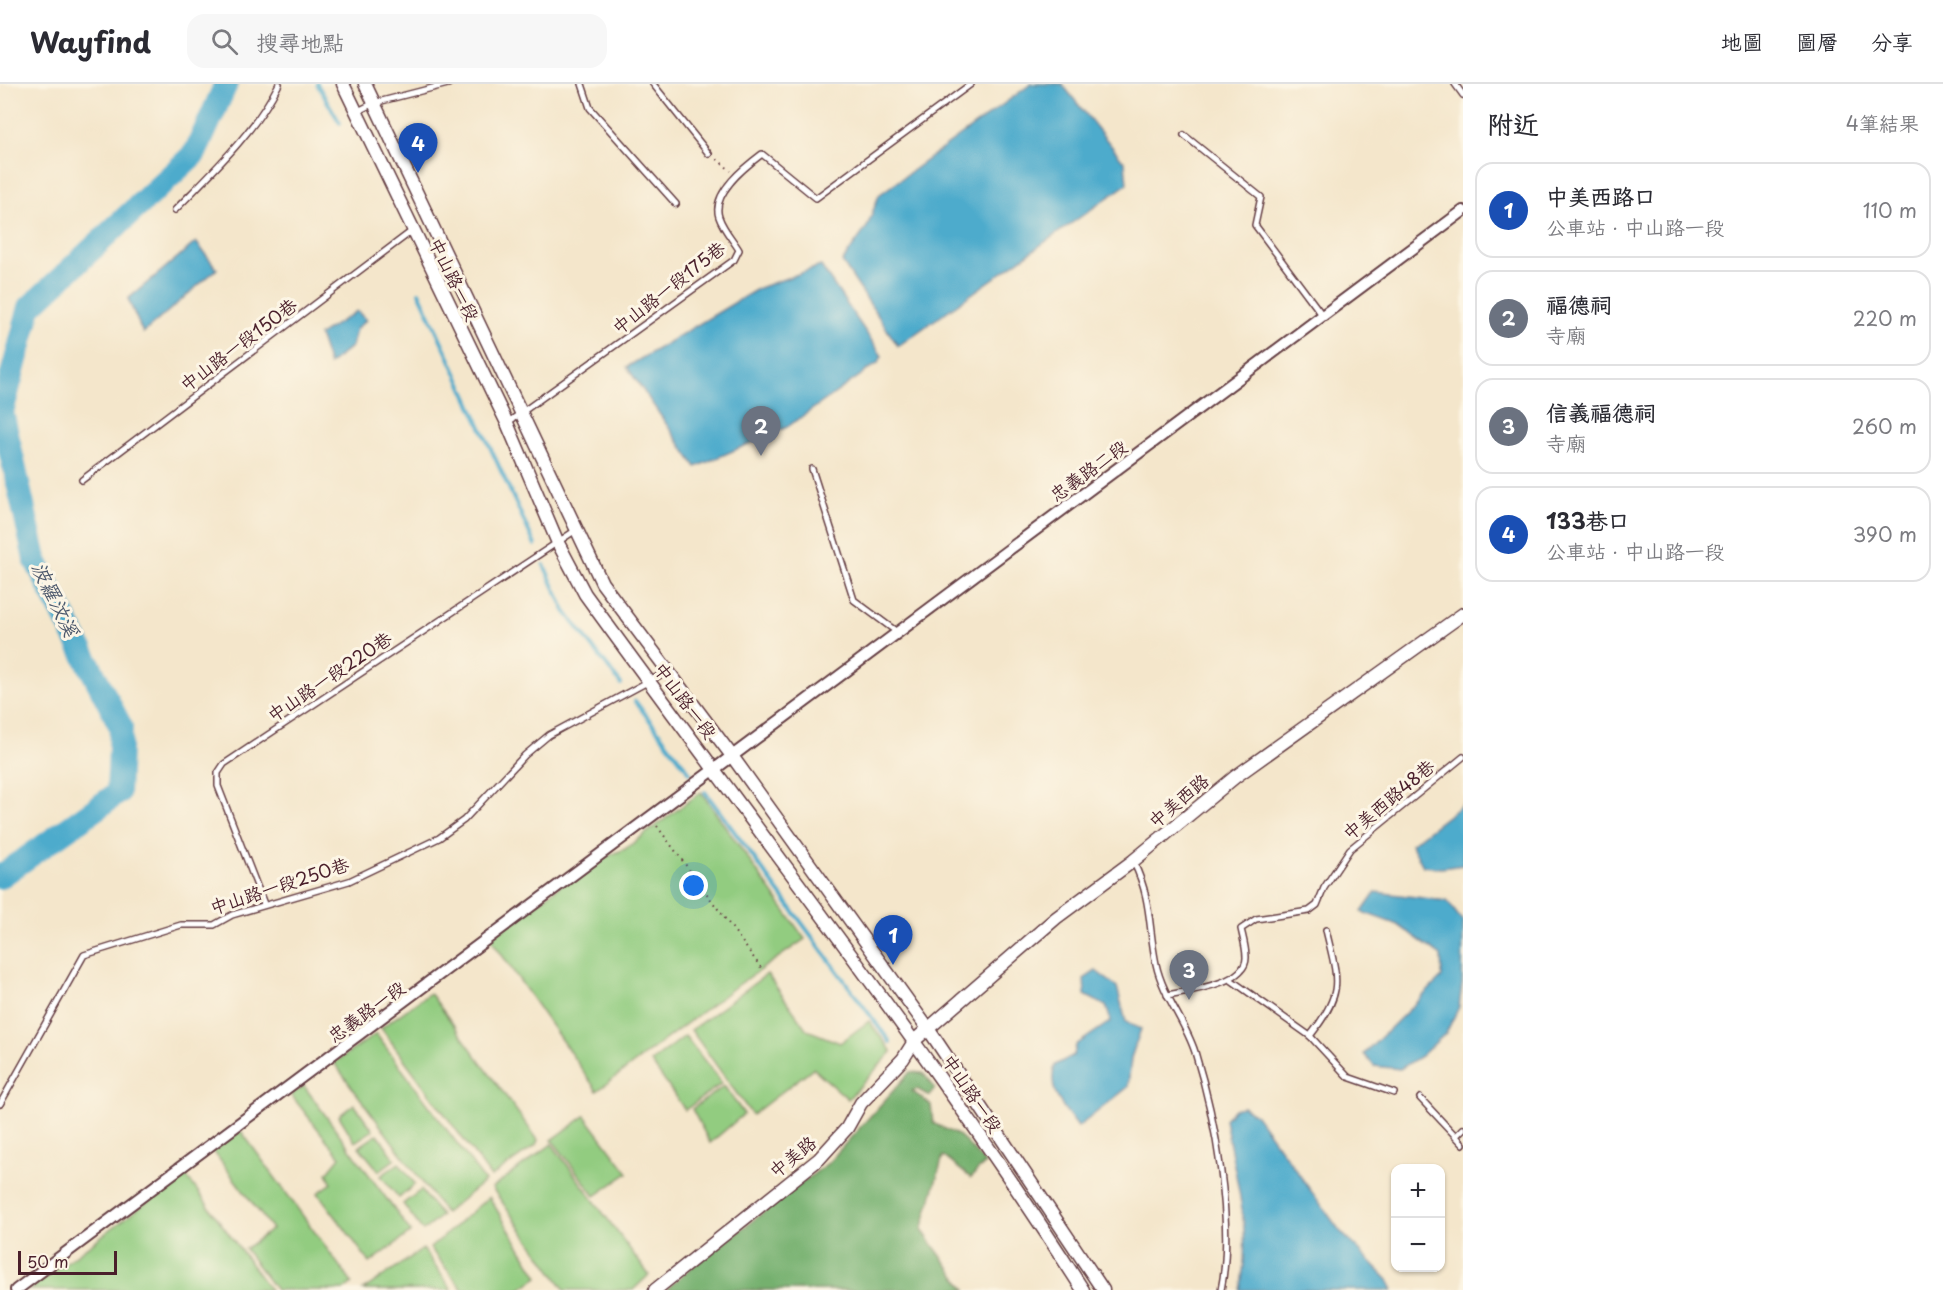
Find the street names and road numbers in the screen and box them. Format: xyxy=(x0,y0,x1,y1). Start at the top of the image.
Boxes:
street label: 中山路一段 xyxy=(423,233,487,325)
street label: 中山路一段175巷 xyxy=(606,234,730,340)
street label: 中山路一段150巷 xyxy=(174,291,302,397)
street label: 忠義路二段 xyxy=(1044,433,1132,507)
street label: 中山路一段220巷 xyxy=(261,624,397,728)
street label: 中山路一段 xyxy=(648,656,724,744)
street label: 中美西路48巷 xyxy=(1336,752,1440,846)
street label: 中美西路 xyxy=(1142,767,1214,833)
street label: 中山路一段250巷 xyxy=(206,850,352,920)
street label: 忠義路一段 xyxy=(322,974,410,1048)
street label: 中山路一段 xyxy=(937,1048,1009,1138)
street label: 中美路 xyxy=(763,1129,821,1183)

